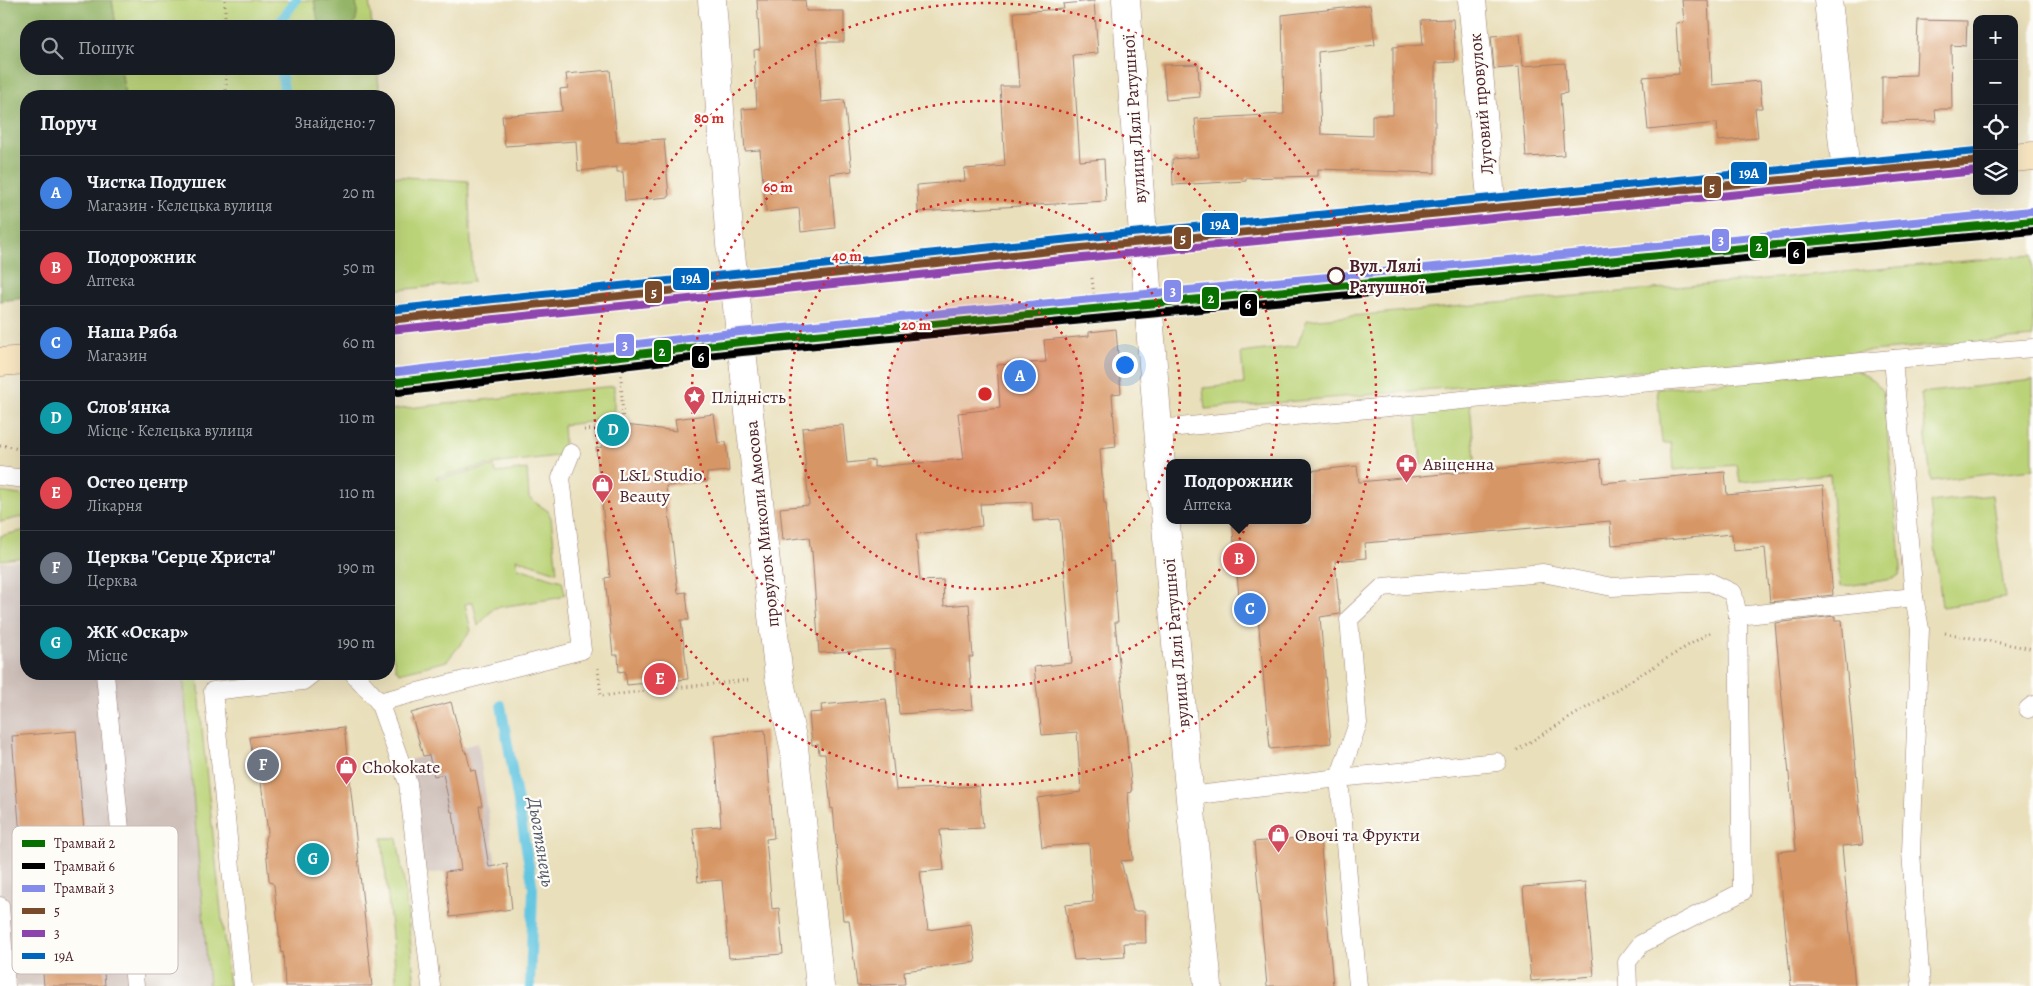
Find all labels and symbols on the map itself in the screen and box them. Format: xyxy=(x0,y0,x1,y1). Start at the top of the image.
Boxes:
street label: Луговий провулок xyxy=(1463,32,1499,176)
street label: вулиця Лялі Ратушної xyxy=(1116,33,1152,205)
text: 80 m xyxy=(694,108,724,128)
line badge: 19А xyxy=(1730,161,1768,185)
text: 19А xyxy=(1739,164,1759,183)
line badge: 5 xyxy=(1703,175,1722,199)
text: 60 m xyxy=(763,177,793,197)
text: 5 xyxy=(1709,178,1715,197)
line badge: 19А xyxy=(1201,212,1239,236)
text: 19А xyxy=(1210,215,1230,234)
line badge: 5 xyxy=(1173,226,1192,250)
line badge: 3 xyxy=(1711,228,1730,252)
text: 5 xyxy=(1180,229,1186,248)
text: 3 xyxy=(1718,231,1724,250)
line badge: 2 xyxy=(1749,235,1769,259)
text: 2 xyxy=(1756,237,1763,256)
line badge: 6 xyxy=(1787,241,1806,265)
text: 6 xyxy=(1793,244,1800,263)
text: 40 m xyxy=(832,246,862,266)
place label: Вул. Лялі Ратушної xyxy=(1349,254,1425,299)
line badge: 19А xyxy=(672,267,710,291)
marker: Вул. Лялі Ратушної xyxy=(1327,267,1345,285)
text: 19А xyxy=(681,269,701,288)
line badge: 3 xyxy=(1163,279,1182,303)
line badge: 5 xyxy=(644,280,663,304)
text: 3 xyxy=(1170,282,1176,301)
text: 5 xyxy=(651,283,657,302)
line badge: 2 xyxy=(1201,286,1220,310)
text: 2 xyxy=(1208,289,1215,308)
line badge: 6 xyxy=(1239,293,1258,317)
text: 6 xyxy=(1245,295,1252,314)
text: 20 m xyxy=(901,315,931,335)
line badge: 3 xyxy=(615,333,635,357)
text: 3 xyxy=(622,336,628,355)
line badge: 2 xyxy=(653,339,672,363)
text: 2 xyxy=(659,342,666,361)
line badge: 6 xyxy=(691,345,710,369)
text: 6 xyxy=(698,348,705,367)
your location xyxy=(1112,352,1138,378)
pin: A xyxy=(1004,357,1036,395)
place icon: Плідність xyxy=(683,385,707,416)
place label: Плідність xyxy=(711,385,786,409)
centre of rings xyxy=(976,385,994,403)
pin: D xyxy=(597,411,629,449)
street label: провулок Миколи Амосова xyxy=(739,419,785,629)
pharmacy icon: Авіценна xyxy=(1395,452,1419,483)
place label: Авіценна xyxy=(1422,452,1495,476)
place label: L&L Studio Beauty xyxy=(619,463,702,508)
shop icon: L&L Studio Beauty xyxy=(591,473,615,504)
pin: B xyxy=(1223,540,1255,578)
street label: вулиця Лялі Ратушної xyxy=(1157,557,1195,729)
pin: C xyxy=(1234,590,1266,628)
pin: E xyxy=(644,660,676,698)
pin: F xyxy=(247,746,279,784)
shop icon: Chokokate xyxy=(334,755,358,786)
place label: Chokokate xyxy=(362,755,440,779)
water label: Дьогтянець xyxy=(521,794,561,889)
shop icon: Овочі та Фрукти xyxy=(1267,823,1291,854)
place label: Овочі та Фрукти xyxy=(1295,823,1420,847)
legend xyxy=(12,826,178,974)
text: Трамвай 2 xyxy=(54,834,116,853)
pin: G xyxy=(297,840,329,878)
text: Трамвай 6 xyxy=(54,857,115,876)
text: Трамвай 3 xyxy=(54,879,115,898)
text: 5 xyxy=(54,902,60,921)
text: 3 xyxy=(54,924,60,943)
text: 19А xyxy=(54,947,74,966)

